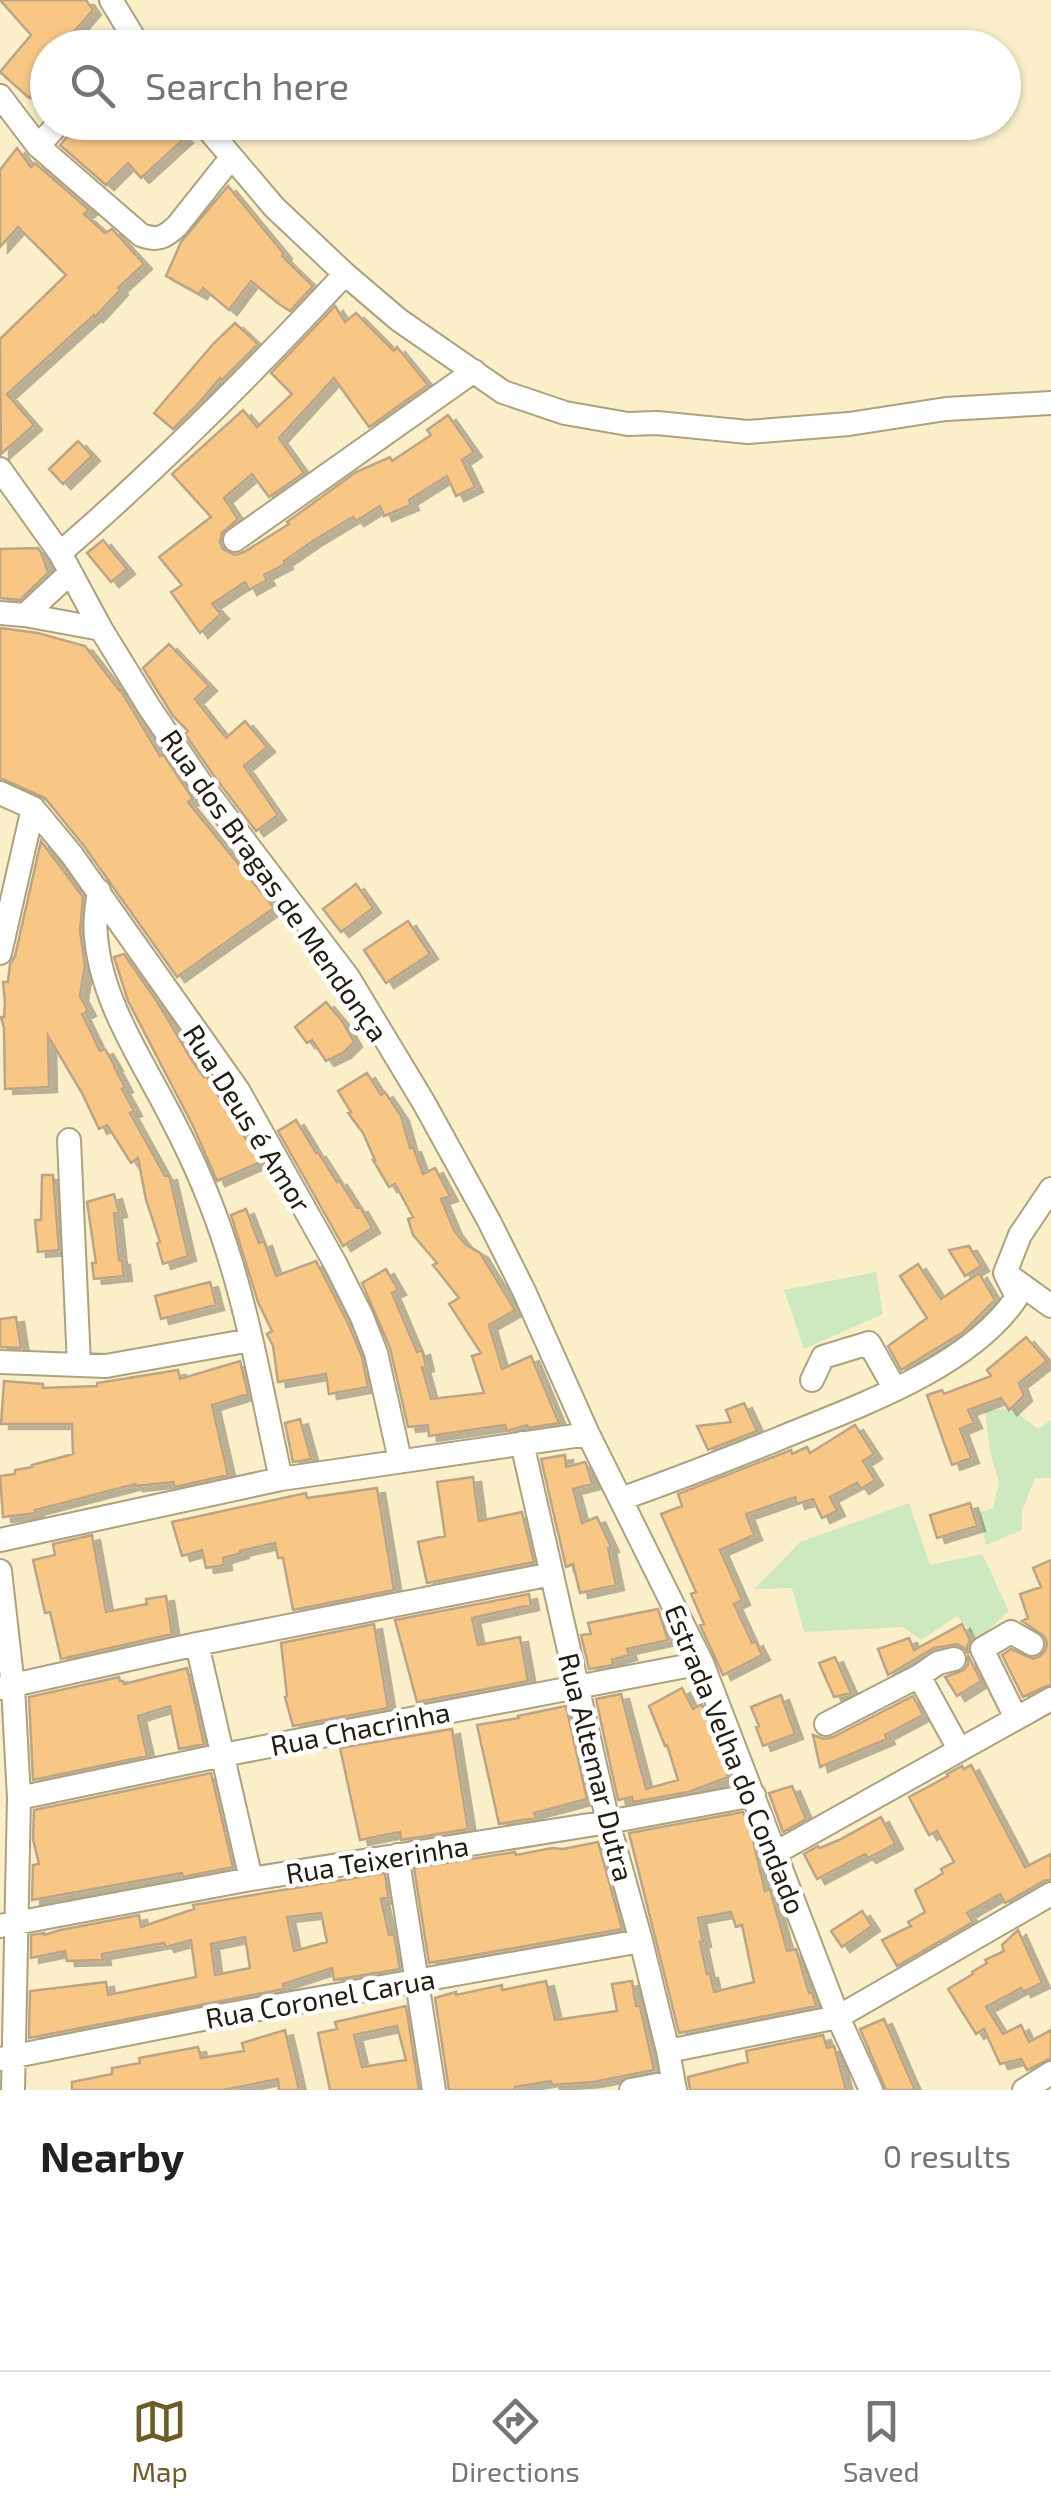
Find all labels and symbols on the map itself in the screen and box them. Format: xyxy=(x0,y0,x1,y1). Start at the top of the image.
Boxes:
street label: Rua dos Bragas de Mendonça xyxy=(153,722,396,1048)
street label: Rua Deus é Amor xyxy=(177,1018,319,1218)
street label: Estrada Velha do Condado xyxy=(658,1599,814,1919)
street label: Rua Altemar Dutra xyxy=(552,1649,642,1885)
street label: Rua Chacrinha xyxy=(267,1694,453,1762)
street label: Rua Teixerinha xyxy=(283,1828,471,1890)
street label: Rua Coronel Carua xyxy=(203,1961,437,2035)

